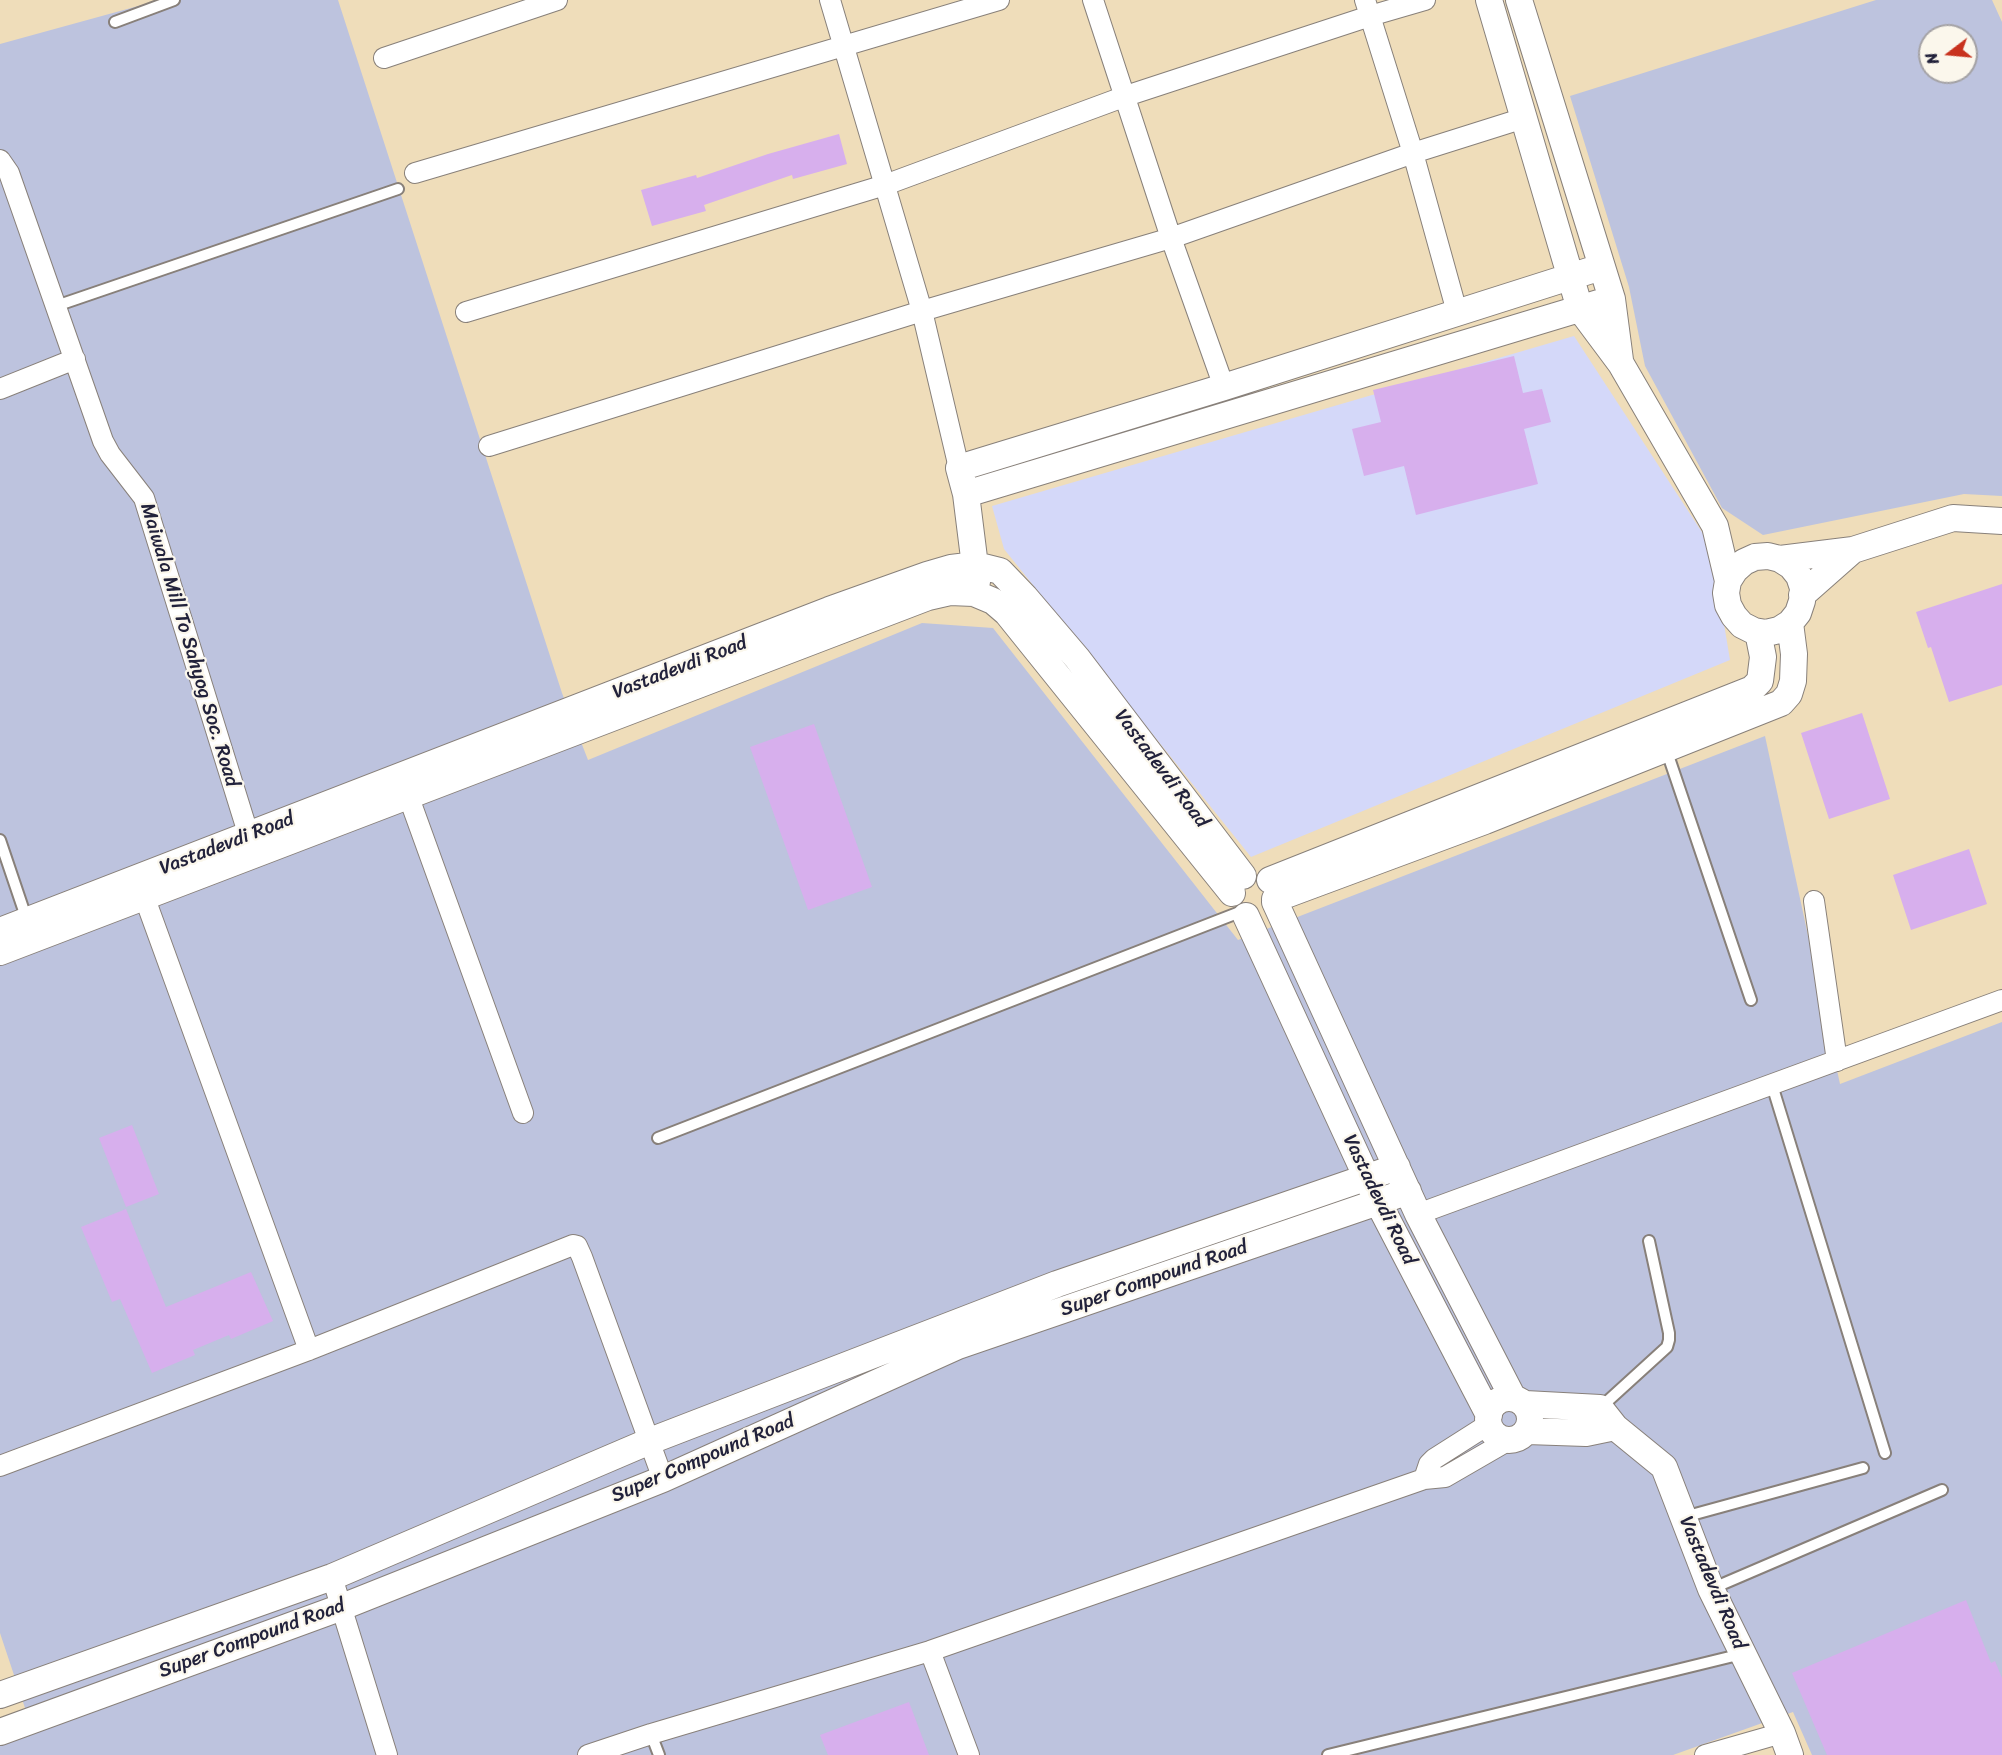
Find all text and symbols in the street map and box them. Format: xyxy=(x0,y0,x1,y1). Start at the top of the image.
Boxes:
north arrow xyxy=(1918,24,1978,84)
text: N xyxy=(1917,49,1948,68)
street label: Maiwala Mill To Sahyog Soc. Road xyxy=(134,500,244,790)
street label: Vastadevdi Road xyxy=(609,631,751,705)
street label: Vastadevdi Road xyxy=(1109,705,1213,833)
street label: Vastadevdi Road xyxy=(156,807,298,881)
street label: Vastadevdi Road xyxy=(1337,1131,1421,1269)
street label: Super Compound Road xyxy=(1057,1236,1251,1322)
street label: Super Compound Road xyxy=(608,1410,798,1508)
street label: Vastadevdi Road xyxy=(1673,1513,1751,1653)
street label: Super Compound Road xyxy=(156,1594,348,1684)

